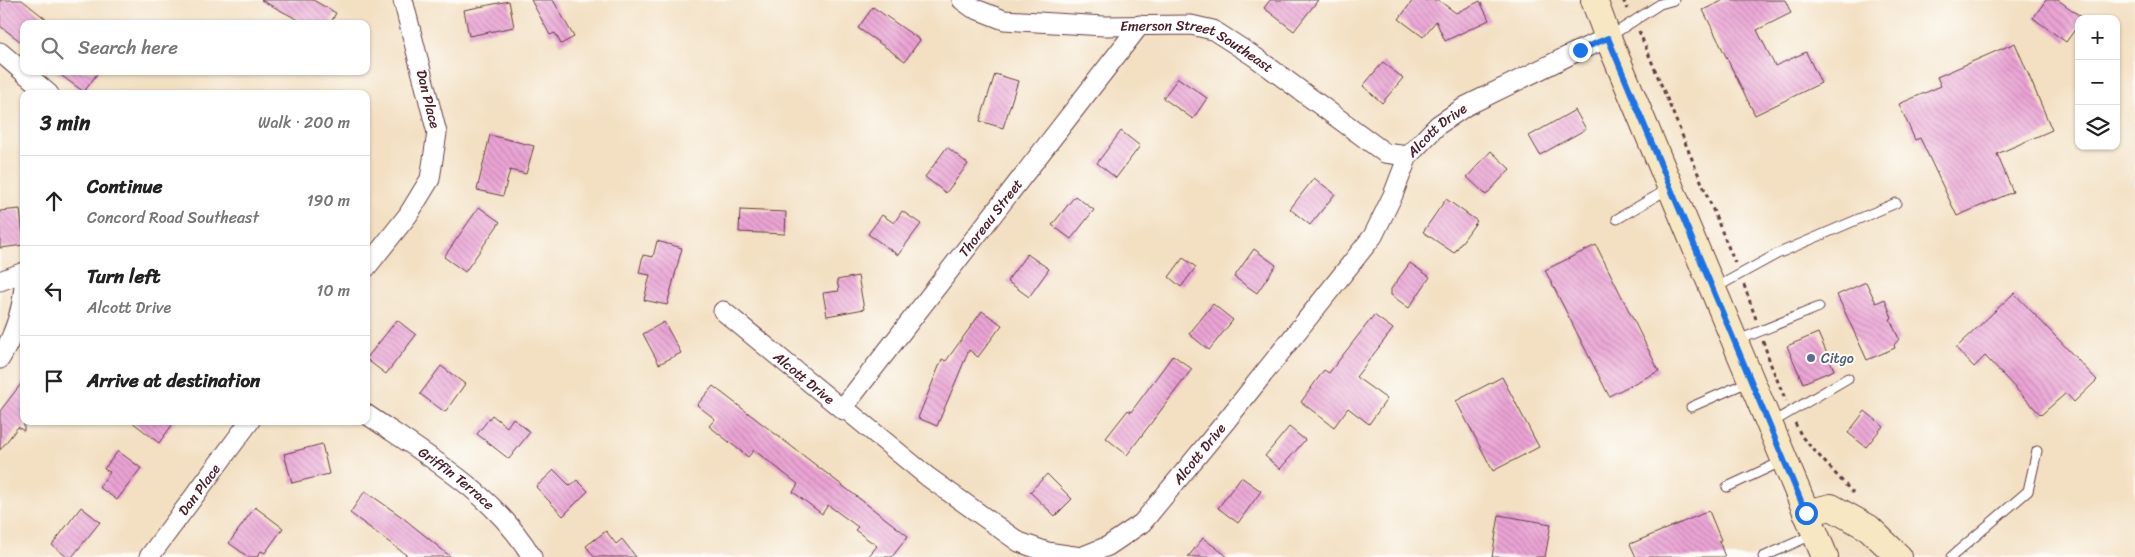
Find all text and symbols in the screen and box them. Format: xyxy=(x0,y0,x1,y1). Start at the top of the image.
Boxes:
street label: Emerson Street Southeast xyxy=(1120,13,1279,79)
map controls xyxy=(2075,15,2120,150)
button: + xyxy=(2075,15,2120,60)
search box xyxy=(20,20,370,75)
text: Search here xyxy=(78,31,178,64)
icon: search xyxy=(38,34,66,62)
route end xyxy=(1569,39,1592,62)
button: − xyxy=(2075,60,2120,105)
street label: Dan Place xyxy=(409,67,447,131)
street label: Alcott Drive xyxy=(1400,96,1472,164)
text: 3 min xyxy=(40,104,90,142)
button: layers xyxy=(2075,105,2120,150)
text: Walk · 200 m xyxy=(258,108,350,137)
text: Continue xyxy=(87,170,163,203)
street label: Thoreau Street xyxy=(952,173,1029,262)
text: 190 m xyxy=(307,186,350,215)
icon: ahead xyxy=(40,187,68,215)
text: Concord Road Southeast xyxy=(87,203,259,232)
text: Turn left xyxy=(87,260,160,293)
text: 10 m xyxy=(317,276,350,305)
icon: left xyxy=(40,277,68,305)
text: Alcott Drive xyxy=(87,293,171,322)
street label: Alcott Drive xyxy=(767,344,841,411)
place label: Citgo xyxy=(1821,346,1854,371)
marker: Citgo xyxy=(1805,352,1817,364)
text: Arrive at destination xyxy=(87,364,260,397)
icon: arrive xyxy=(40,367,68,395)
street label: Alcott Drive xyxy=(1165,417,1232,491)
street label: Griffin Terrace xyxy=(413,440,501,516)
street label: Dan Place xyxy=(171,458,227,521)
route start xyxy=(1795,502,1818,525)

